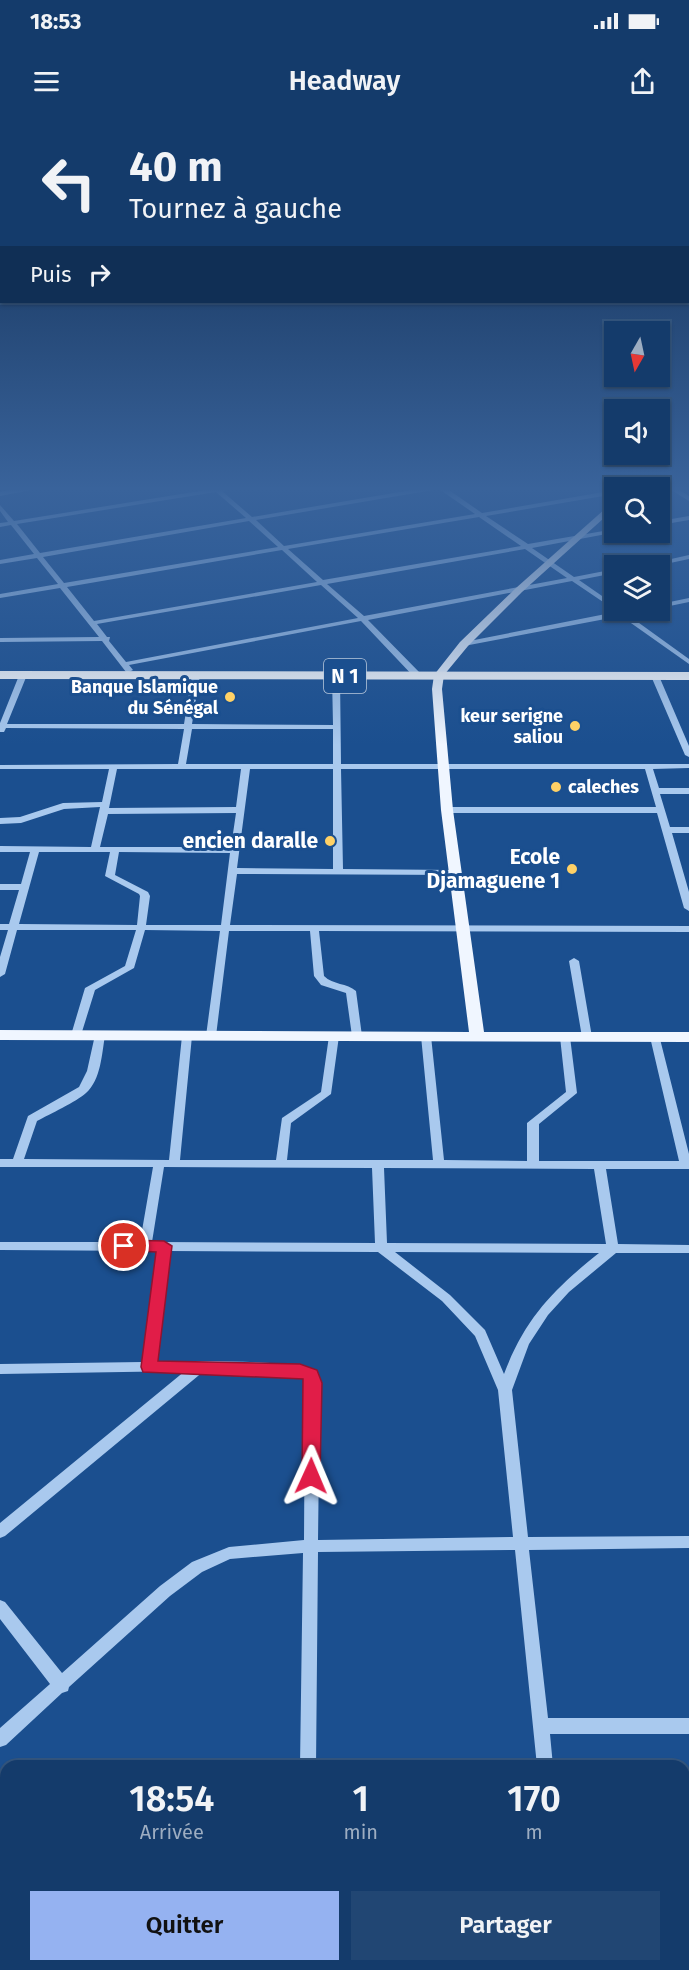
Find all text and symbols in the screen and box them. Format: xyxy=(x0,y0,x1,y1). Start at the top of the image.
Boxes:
text: 18:53 xyxy=(30,8,81,35)
icon: menu xyxy=(30,65,63,98)
text: Headway xyxy=(289,65,400,97)
icon: share xyxy=(626,65,659,98)
text: 40 m xyxy=(129,142,223,192)
icon: left xyxy=(30,144,108,222)
text: Tournez à gauche xyxy=(129,193,342,225)
icon: right xyxy=(83,258,116,291)
text: Puis xyxy=(30,261,71,288)
north arrow xyxy=(604,321,670,387)
map controls xyxy=(604,321,670,621)
button: sound xyxy=(604,399,670,465)
button: search xyxy=(604,477,670,543)
button: layers xyxy=(604,555,670,621)
road number: N 1 xyxy=(324,659,366,693)
place label: Banque Islamique du Sénégal xyxy=(71,676,219,719)
marker: Banque Islamique du Sénégal xyxy=(223,690,237,704)
place label: keur serigne saliou xyxy=(460,705,563,748)
marker: keur serigne saliou xyxy=(568,719,582,733)
place label: caleches xyxy=(568,776,639,798)
marker: caleches xyxy=(549,780,563,794)
place label: encien daralle xyxy=(183,828,318,854)
marker: encien daralle xyxy=(323,834,337,848)
place label: Ecole Djamaguene 1 xyxy=(426,844,560,894)
marker: Ecole Djamaguene 1 xyxy=(565,862,579,876)
pin xyxy=(98,1220,149,1271)
icon: arrive xyxy=(107,1229,140,1262)
position arrow xyxy=(279,1444,343,1508)
text: 18:54 xyxy=(129,1777,214,1821)
text: 1 xyxy=(353,1777,369,1821)
text: 170 xyxy=(507,1777,561,1821)
text: Arrivée xyxy=(140,1820,204,1844)
text: min xyxy=(344,1820,378,1844)
text: m xyxy=(525,1820,543,1844)
button: Quitter xyxy=(30,1891,339,1960)
button: Partager xyxy=(351,1891,660,1960)

